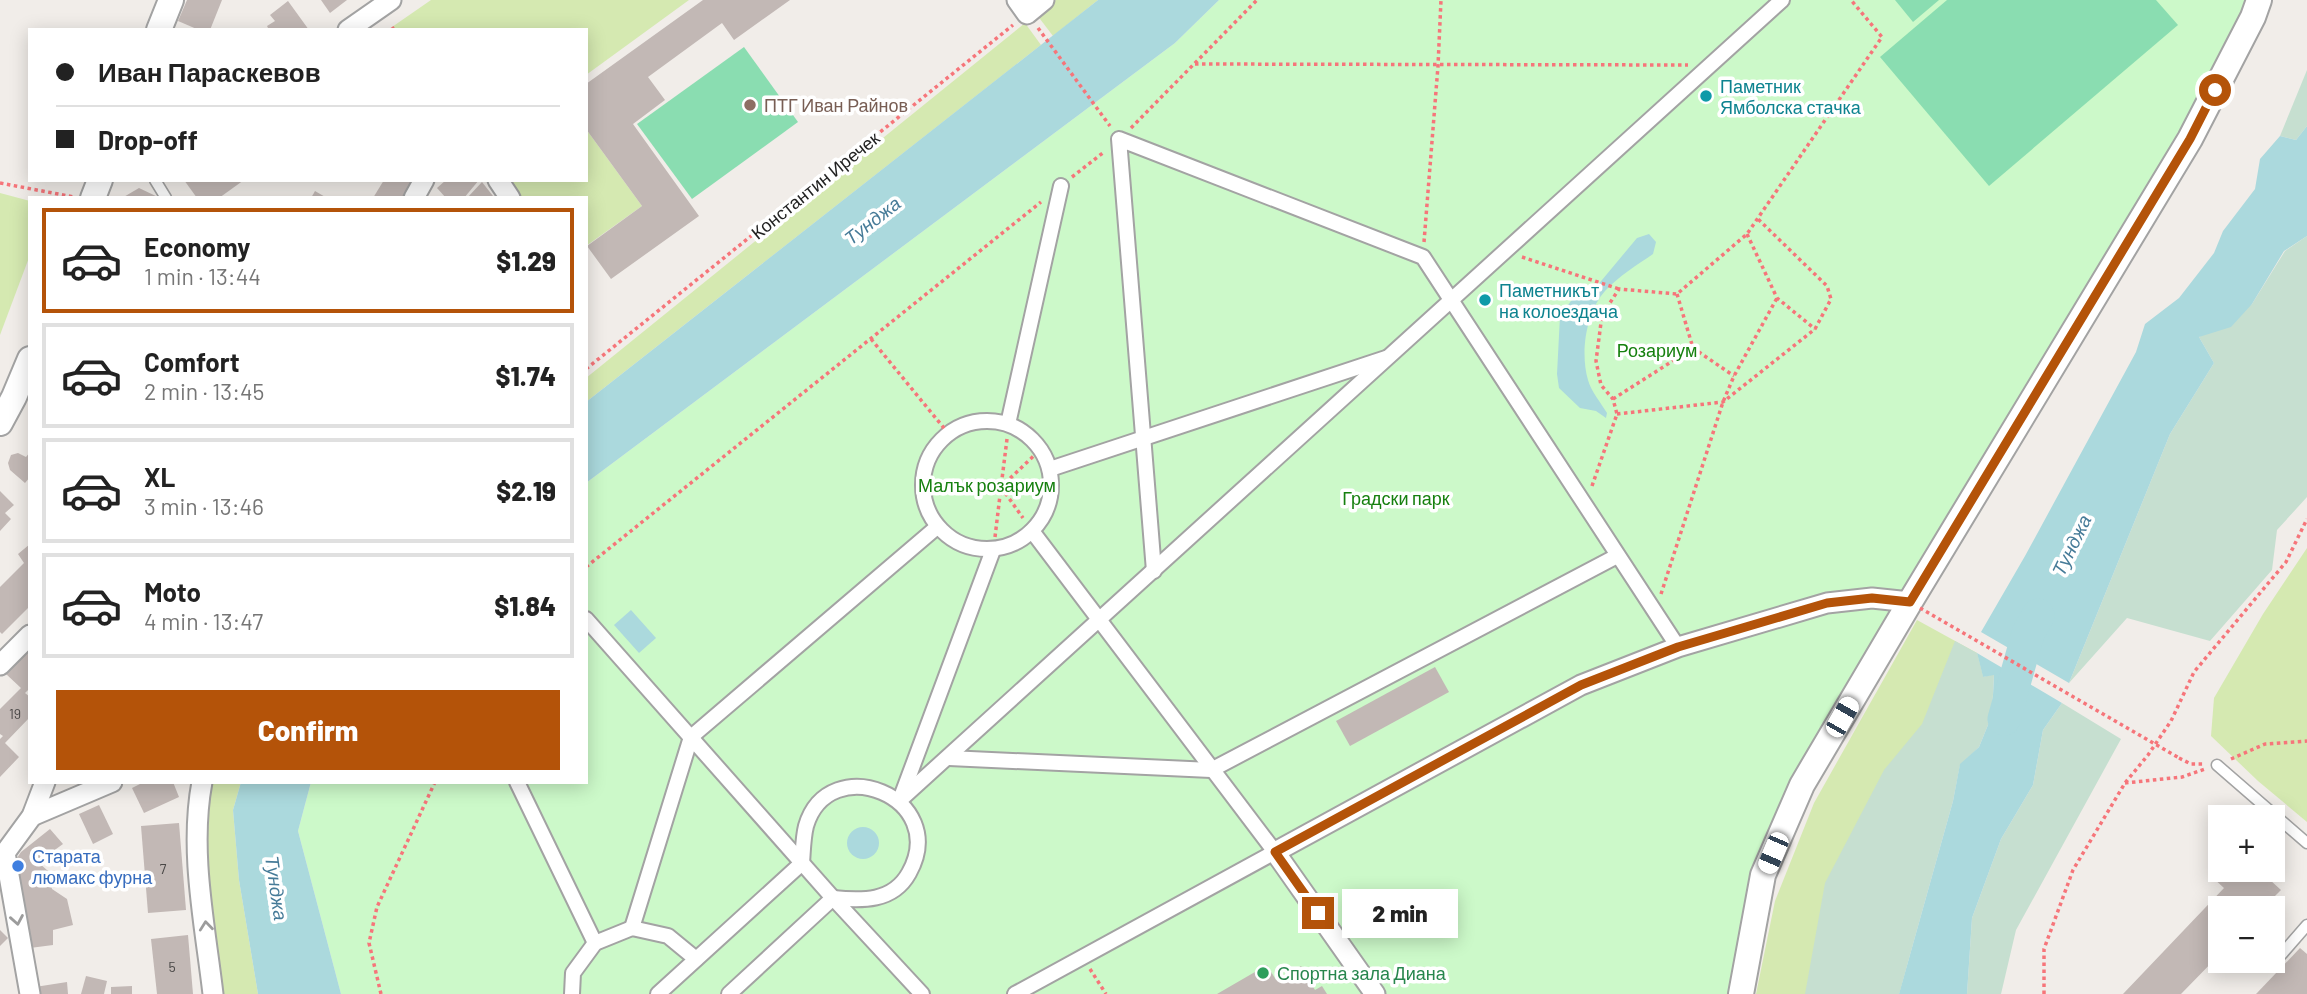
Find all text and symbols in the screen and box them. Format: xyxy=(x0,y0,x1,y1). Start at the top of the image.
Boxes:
text: Иван Параскевов xyxy=(98,56,321,87)
route start xyxy=(2199,74,2231,106)
place label: Паметник Ямболска стачка xyxy=(1720,75,1862,118)
marker: Паметник Ямболска стачка xyxy=(1698,88,1714,104)
place label: ПТГ Иван Райнов xyxy=(764,94,908,116)
marker: ПТГ Иван Райнов xyxy=(742,97,758,113)
text: Drop-off xyxy=(98,124,198,155)
street label: Константин Иречек xyxy=(746,126,884,244)
water label: Тунджа xyxy=(839,191,905,249)
icon: car xyxy=(60,229,123,292)
text: Economy xyxy=(144,231,250,262)
text: $1.29 xyxy=(496,245,556,276)
text: 1 min · 13:44 xyxy=(144,262,261,290)
place label: Паметникът на колоездача xyxy=(1499,279,1619,322)
marker: Паметникът на колоездача xyxy=(1477,292,1493,308)
park label: Розариум xyxy=(1617,339,1697,361)
icon: car xyxy=(60,344,123,407)
text: Comfort xyxy=(144,346,240,377)
text: $1.74 xyxy=(496,360,556,391)
text: 2 min · 13:45 xyxy=(144,377,264,405)
icon: car xyxy=(60,459,123,522)
text: XL xyxy=(144,461,175,492)
park label: Малък розариум xyxy=(918,474,1056,496)
text: $2.19 xyxy=(496,475,556,506)
park label: Градски парк xyxy=(1342,487,1450,509)
text: 3 min · 13:46 xyxy=(144,492,264,520)
water label: Тунджа xyxy=(2046,511,2096,579)
icon: car xyxy=(60,574,123,637)
text: Moto xyxy=(144,576,201,607)
text: $1.84 xyxy=(494,590,556,621)
text: 4 min · 13:47 xyxy=(144,607,263,635)
button: Confirm xyxy=(56,690,560,770)
car xyxy=(1823,694,1862,740)
house number: 19 xyxy=(9,705,21,722)
map controls xyxy=(2208,805,2285,973)
button: + xyxy=(2208,805,2285,882)
car xyxy=(1756,830,1791,876)
place label: Старата люмакс фурна xyxy=(32,845,153,888)
water label: Тунджа xyxy=(261,854,293,922)
marker: Старата люмакс фурна xyxy=(10,858,26,874)
house number: 7 xyxy=(160,860,167,877)
callout: 2 min xyxy=(1342,888,1458,937)
button: − xyxy=(2208,896,2285,973)
route end xyxy=(1302,897,1334,929)
text: 2 min xyxy=(1372,899,1428,927)
one-way arrow xyxy=(9,914,24,926)
one-way arrow xyxy=(198,920,213,932)
house number: 5 xyxy=(168,958,176,975)
place label: Спортна зала Диана xyxy=(1277,962,1447,984)
marker: Спортна зала Диана xyxy=(1255,965,1271,981)

